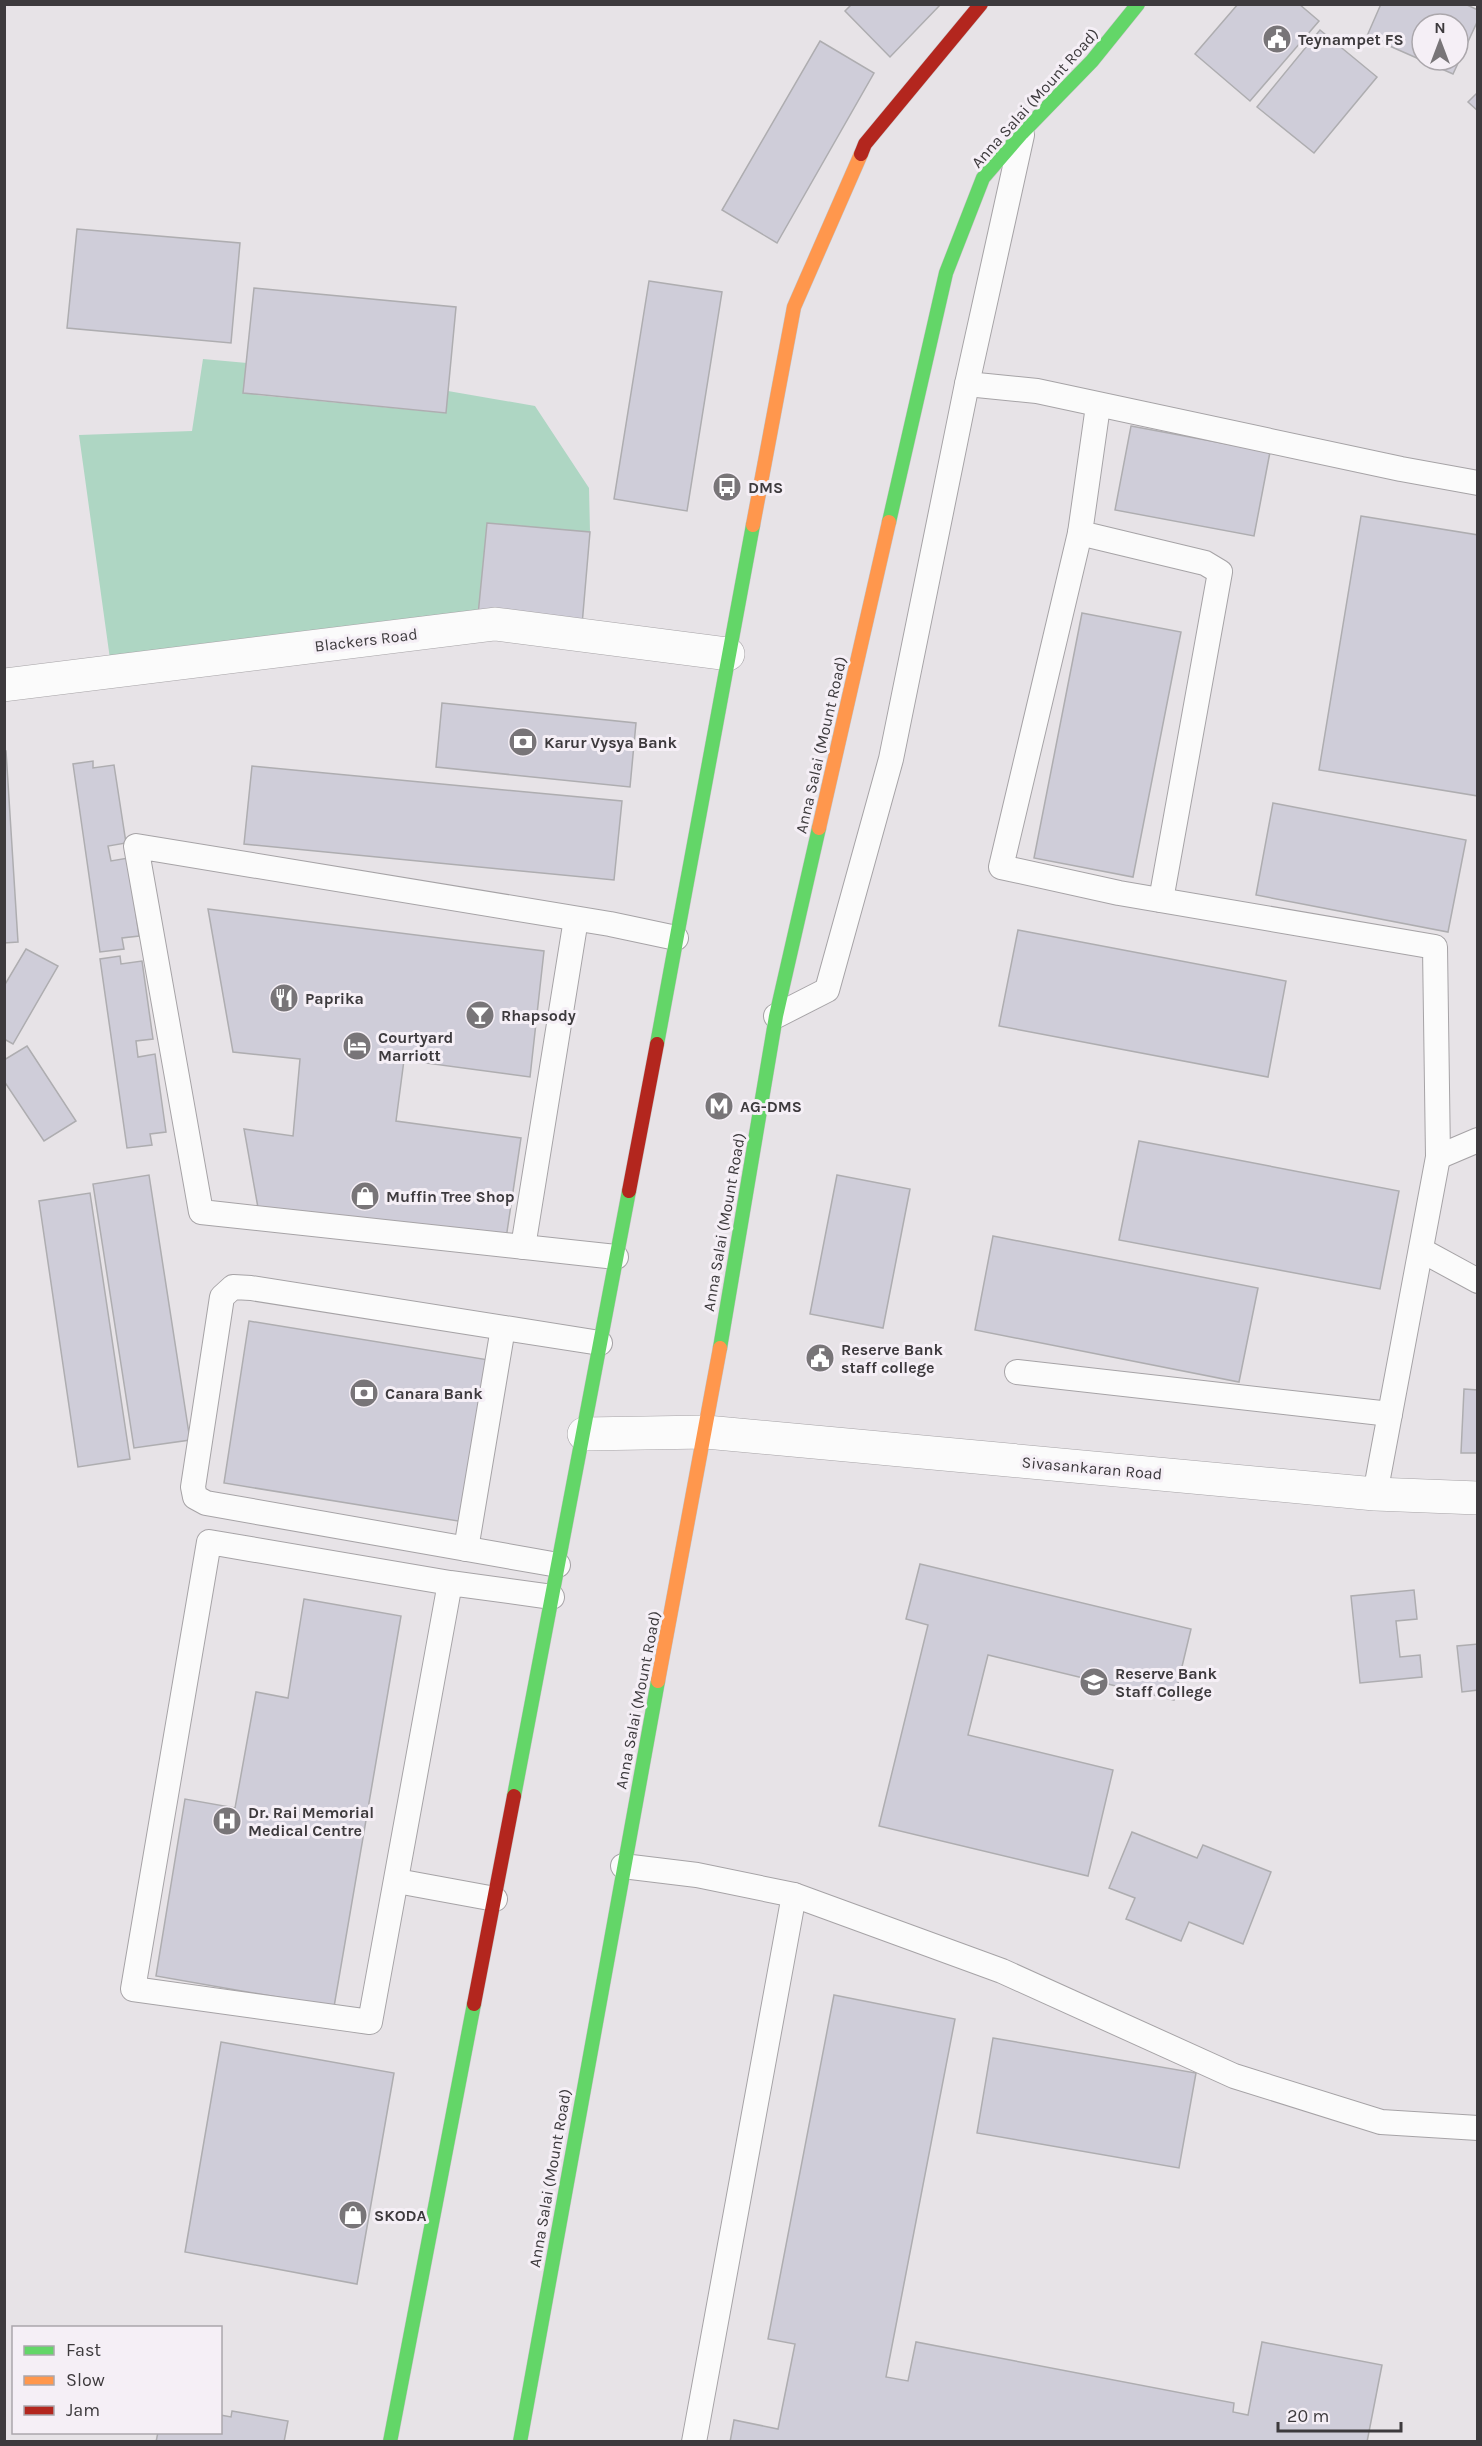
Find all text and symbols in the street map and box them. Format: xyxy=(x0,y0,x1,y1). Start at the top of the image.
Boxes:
north arrow xyxy=(1410,12,1470,72)
text: N xyxy=(1434,18,1446,37)
public building icon: Teynampet FS xyxy=(1261,23,1293,55)
street label: Anna Salai (Mount Road) xyxy=(967,24,1103,172)
place label: Teynampet FS xyxy=(1298,30,1404,49)
bus stop icon: DMS xyxy=(711,471,743,503)
place label: DMS xyxy=(748,478,783,497)
street label: Blackers Road xyxy=(313,624,419,656)
street label: Anna Salai (Mount Road) xyxy=(791,655,851,835)
bank icon: Karur Vysya Bank xyxy=(507,726,539,758)
place label: Karur Vysya Bank xyxy=(544,733,678,752)
restaurant icon: Paprika xyxy=(268,982,300,1014)
place label: Paprika xyxy=(305,989,364,1008)
bar icon: Rhapsody xyxy=(464,999,496,1031)
place label: Rhapsody xyxy=(501,1006,576,1025)
place label: Courtyard Marriott xyxy=(378,1028,453,1065)
hotel icon: Courtyard Marriott xyxy=(341,1030,373,1062)
metro station icon: AG-DMS xyxy=(703,1090,735,1122)
place label: AG-DMS xyxy=(740,1097,802,1116)
street label: Anna Salai (Mount Road) xyxy=(699,1131,749,1313)
shop icon: Muffin Tree Shop xyxy=(349,1180,381,1212)
place label: Muffin Tree Shop xyxy=(386,1187,515,1206)
place label: Reserve Bank staff college xyxy=(841,1340,944,1377)
public building icon: Reserve Bank staff college xyxy=(804,1342,836,1374)
bank icon: Canara Bank xyxy=(348,1377,380,1409)
place label: Canara Bank xyxy=(385,1384,483,1403)
street label: Sivasankaran Road xyxy=(1021,1452,1163,1484)
street label: Anna Salai (Mount Road) xyxy=(611,1609,665,1791)
place label: Reserve Bank Staff College xyxy=(1115,1664,1218,1701)
school or university icon: Reserve Bank Staff College xyxy=(1078,1666,1110,1698)
place label: Dr. Rai Memorial Medical Centre xyxy=(248,1803,374,1840)
hospital icon: Dr. Rai Memorial Medical Centre xyxy=(211,1805,243,1837)
street label: Anna Salai (Mount Road) xyxy=(525,2087,575,2269)
shop icon: SKODA xyxy=(337,2199,369,2231)
place label: SKODA xyxy=(374,2206,427,2225)
legend xyxy=(12,2326,222,2434)
text: Fast xyxy=(66,2339,101,2361)
text: Slow xyxy=(66,2369,105,2391)
scale bar xyxy=(1278,2395,1401,2433)
text: Jam xyxy=(66,2399,100,2421)
text: 20 m xyxy=(1287,2405,1329,2427)

